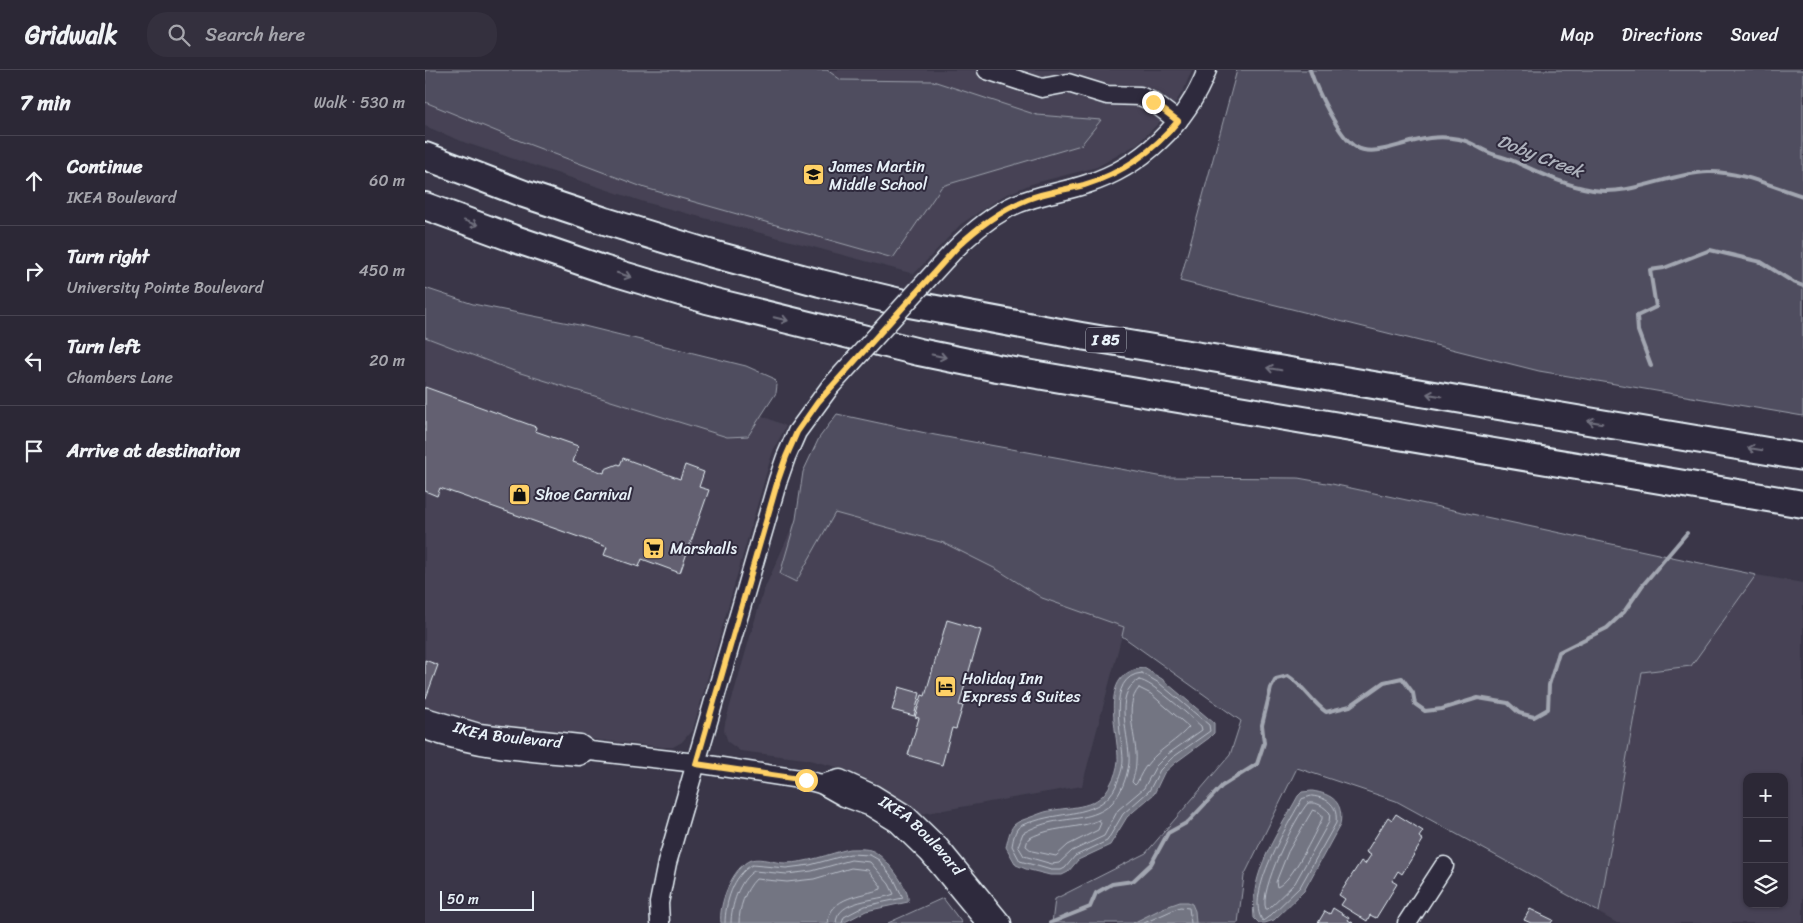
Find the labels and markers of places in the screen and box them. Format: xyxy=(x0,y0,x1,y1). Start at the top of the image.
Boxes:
place label: James Martin Middle School xyxy=(828,152,928,199)
school or university icon: James Martin Middle School xyxy=(801,163,825,187)
place label: Shoe Carnival xyxy=(535,480,632,509)
shop icon: Shoe Carnival xyxy=(507,482,531,506)
place label: Marshalls xyxy=(670,534,738,563)
supermarket icon: Marshalls xyxy=(642,536,666,560)
place label: Holiday Inn Express & Suites xyxy=(962,664,1081,711)
hotel icon: Holiday Inn Express & Suites xyxy=(934,675,958,699)

